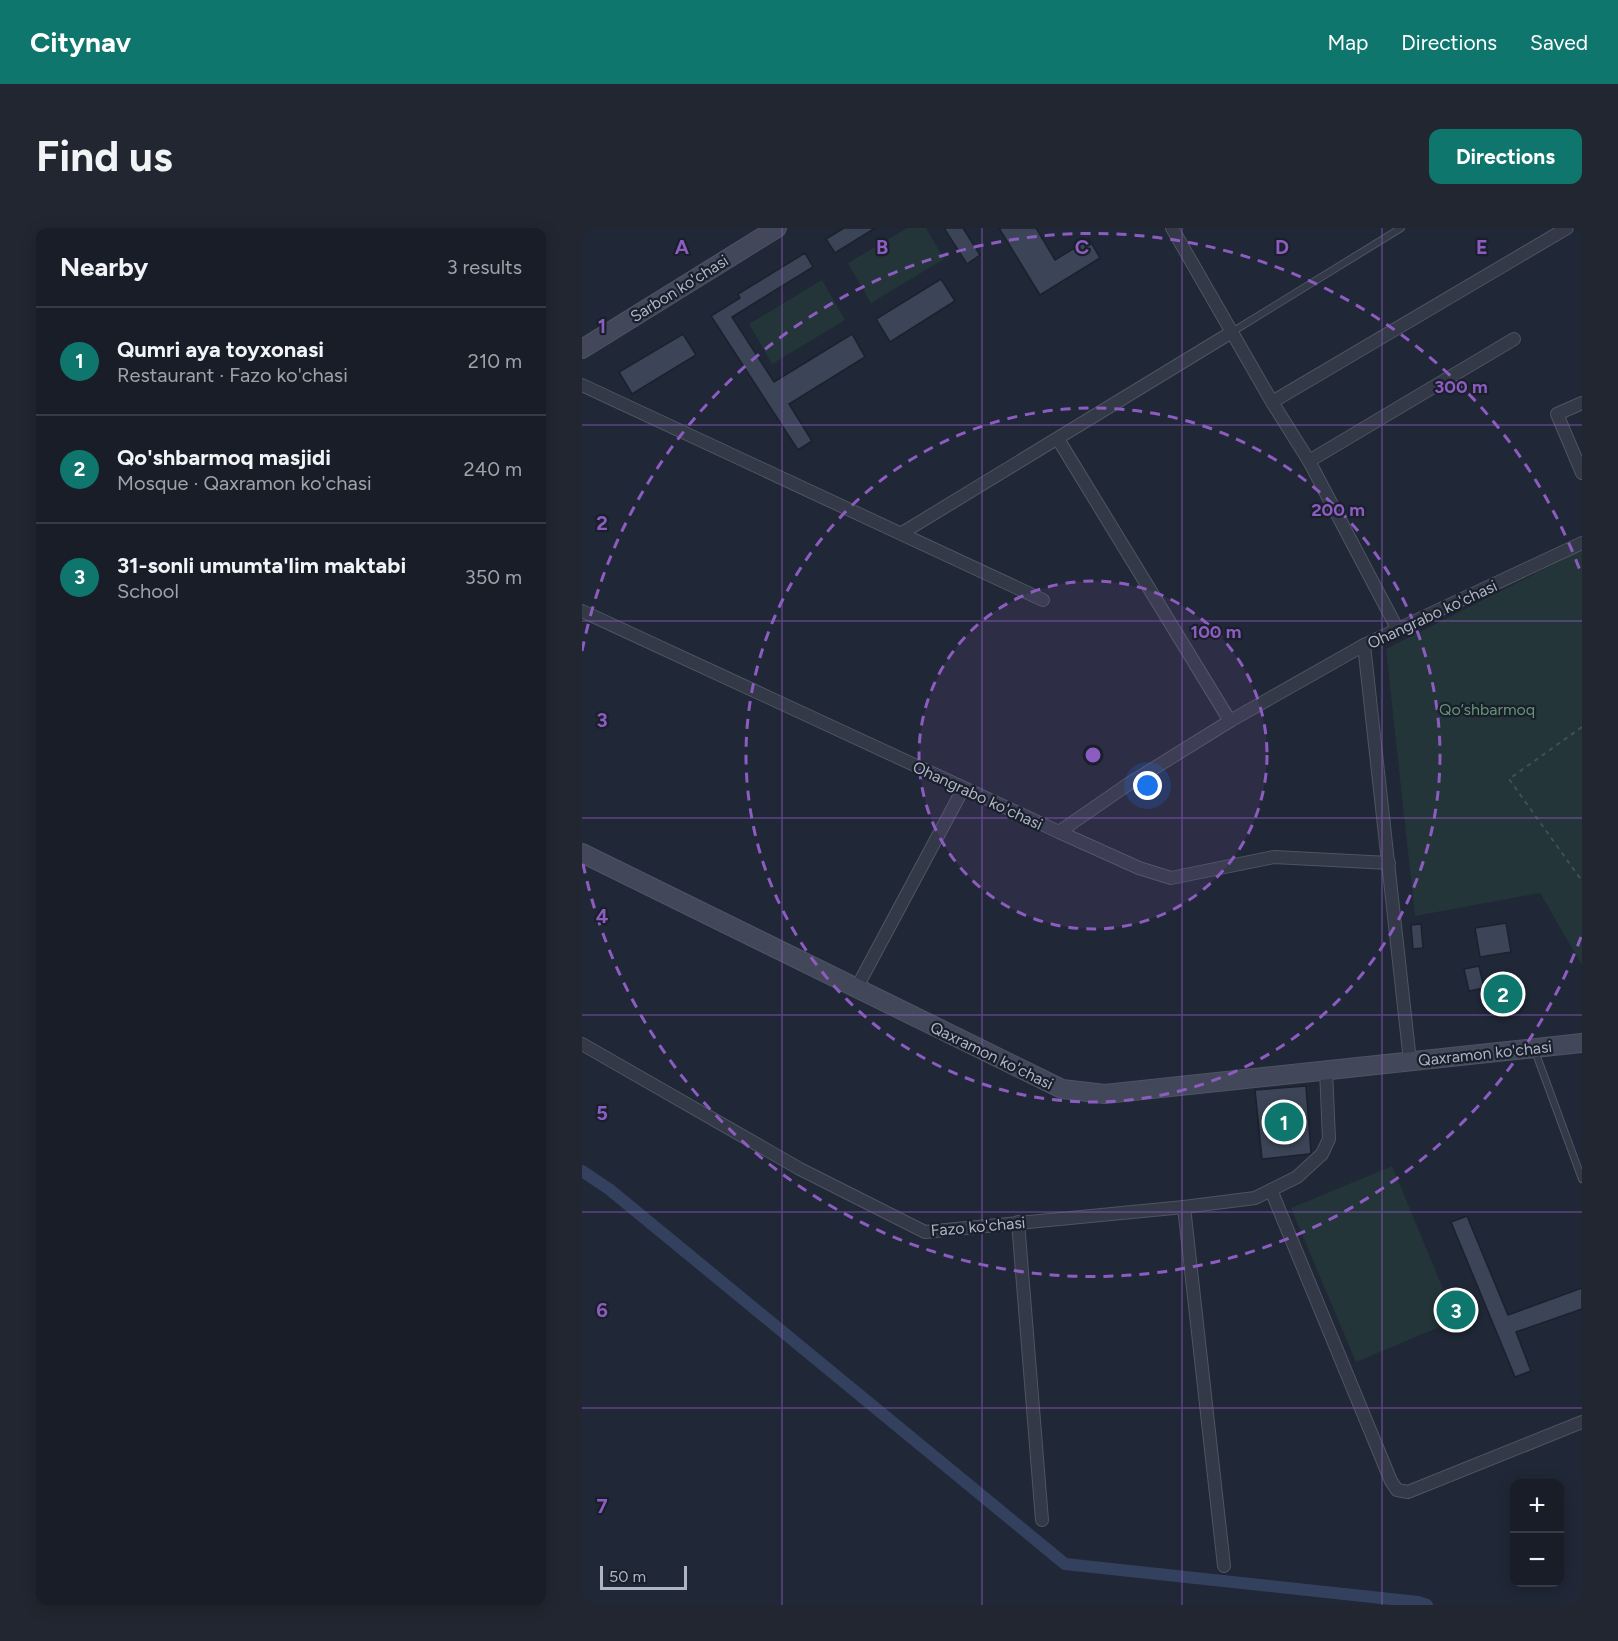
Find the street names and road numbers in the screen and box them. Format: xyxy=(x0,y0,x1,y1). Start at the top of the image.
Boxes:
street label: Sarbon ko'chasi xyxy=(627,251,732,326)
street label: Ohangrabo ko'chasi xyxy=(1364,576,1500,653)
street label: Ohangrabo ko'chasi xyxy=(910,757,1046,834)
street label: Qaxramon ko'chasi xyxy=(927,1017,1056,1093)
street label: Qaxramon ko'chasi xyxy=(1417,1037,1553,1070)
street label: Fazo ko'chasi xyxy=(930,1213,1026,1240)

